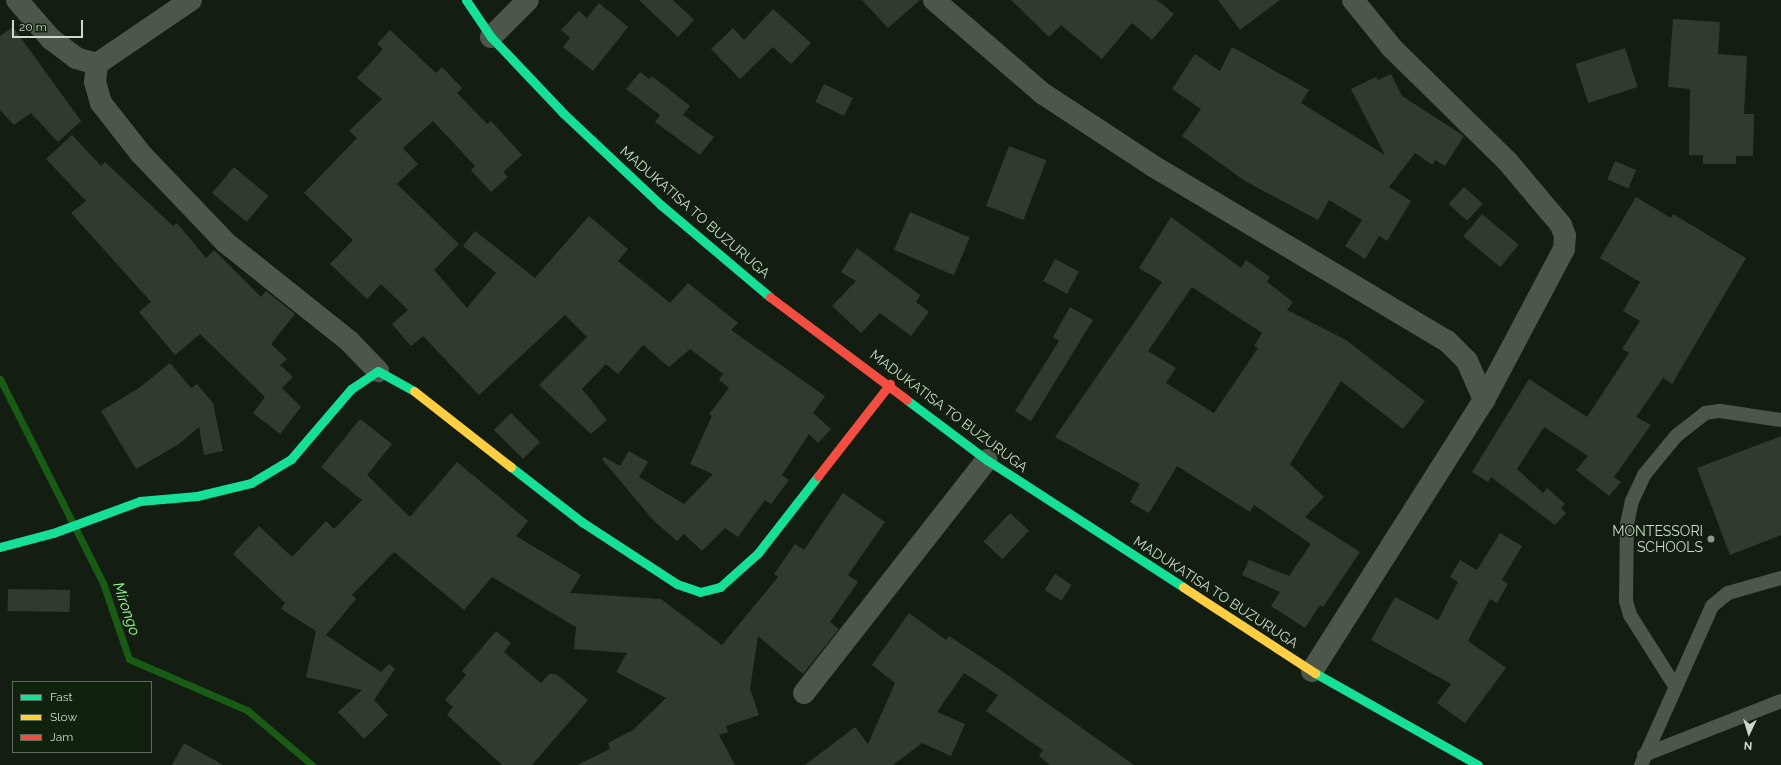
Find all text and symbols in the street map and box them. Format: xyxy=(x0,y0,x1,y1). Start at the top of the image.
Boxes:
scale bar xyxy=(14,12,85,38)
text: 20 m xyxy=(19,20,47,34)
street label: MADUKATISA TO BUZURUGA xyxy=(616,142,774,282)
street label: MADUKATISA TO BUZURUGA xyxy=(866,346,1032,476)
place label: MONTESSORI SCHOOLS xyxy=(1612,523,1703,556)
street label: MADUKATISA TO BUZURUGA xyxy=(1130,532,1302,652)
marker: MONTESSORI SCHOOLS xyxy=(1706,534,1716,544)
water label: Mirongo xyxy=(109,580,143,638)
legend xyxy=(12,681,152,753)
text: Fast xyxy=(50,690,73,704)
text: Slow xyxy=(50,710,77,724)
north arrow xyxy=(1729,713,1769,753)
text: Jam xyxy=(50,730,73,744)
text: N xyxy=(1743,739,1753,752)

